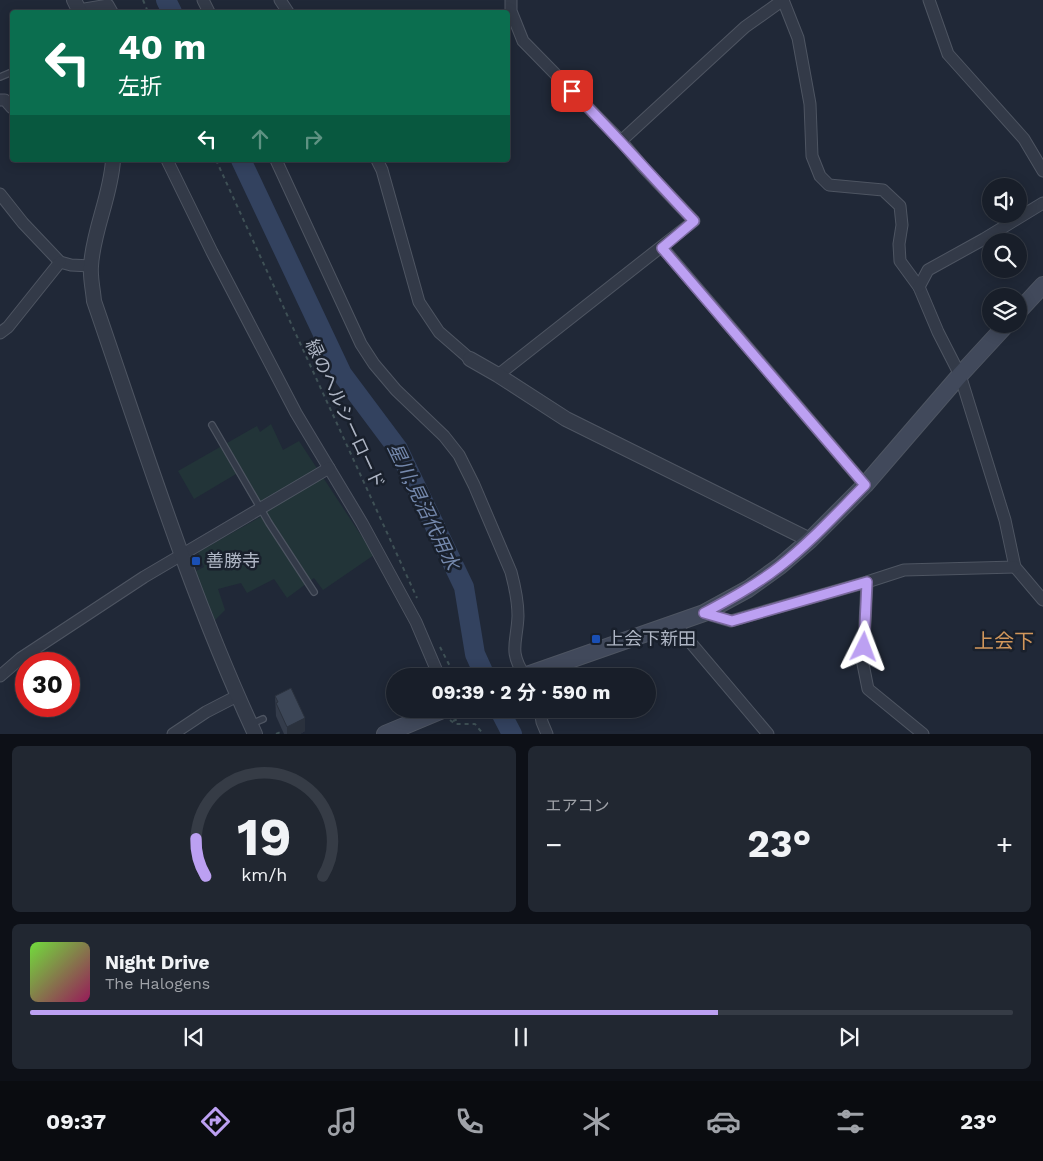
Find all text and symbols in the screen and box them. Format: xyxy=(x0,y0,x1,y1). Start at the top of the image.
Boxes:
text: 40 m xyxy=(118,26,206,68)
icon: left xyxy=(35,30,100,95)
pin xyxy=(551,70,593,112)
text: 左折 xyxy=(118,74,162,99)
icon: arrive xyxy=(558,77,586,105)
icon: left xyxy=(193,125,221,153)
icon: ahead xyxy=(246,125,274,153)
icon: right xyxy=(299,125,327,153)
map controls xyxy=(982,178,1027,333)
button: sound xyxy=(982,178,1027,223)
button: search xyxy=(982,233,1027,278)
button: layers xyxy=(982,288,1027,333)
street label: 緑のヘルシーロード xyxy=(302,336,389,492)
water label: 星川;見沼代用水 xyxy=(383,439,465,575)
place label: 善勝寺 xyxy=(206,550,260,571)
marker: 善勝寺 xyxy=(190,555,202,567)
position arrow xyxy=(837,620,889,672)
place label: 上会下新田 xyxy=(606,628,696,649)
district label: 上会下 xyxy=(974,629,1034,653)
marker: 上会下新田 xyxy=(590,633,602,645)
speed limit sign: 30 xyxy=(15,652,80,717)
text: 09:39 · 2 分 · 590 m xyxy=(432,681,610,704)
text: エアコン xyxy=(546,796,610,815)
text: 19 xyxy=(237,807,291,868)
text: 23° xyxy=(747,822,811,866)
text: − xyxy=(546,828,562,861)
text: + xyxy=(996,828,1013,861)
text: km/h xyxy=(241,864,287,885)
text: Night Drive xyxy=(105,951,210,974)
text: The Halogens xyxy=(105,974,210,993)
icon: previous xyxy=(180,1023,208,1051)
icon: pause xyxy=(507,1023,535,1051)
icon: next xyxy=(835,1023,863,1051)
icon: directions xyxy=(198,1104,233,1139)
icon: music xyxy=(325,1104,360,1139)
icon: phone xyxy=(452,1104,487,1139)
icon: climate xyxy=(579,1104,614,1139)
icon: car xyxy=(706,1104,741,1139)
icon: filters xyxy=(833,1104,868,1139)
text: 09:37 xyxy=(46,1109,106,1134)
text: 23° xyxy=(960,1109,997,1134)

